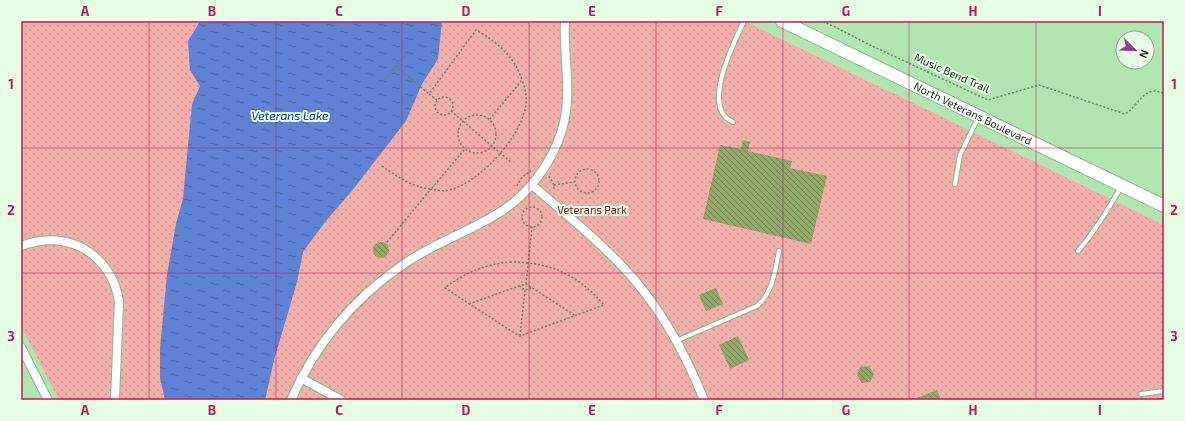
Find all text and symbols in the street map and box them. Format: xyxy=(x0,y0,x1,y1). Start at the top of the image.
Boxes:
text: A xyxy=(81,3,90,19)
text: B xyxy=(208,3,216,19)
text: C xyxy=(335,3,343,19)
text: D xyxy=(462,3,471,19)
text: E xyxy=(588,3,596,19)
text: F xyxy=(715,3,723,19)
text: G xyxy=(842,3,850,19)
text: H xyxy=(969,3,978,19)
text: I xyxy=(1098,3,1102,19)
north arrow xyxy=(1115,30,1155,70)
text: N xyxy=(1137,48,1152,60)
street label: Music Bend Trail xyxy=(912,50,993,95)
text: 1 xyxy=(8,76,14,92)
text: 1 xyxy=(1171,76,1177,92)
street label: North Veterans Boulevard xyxy=(912,79,1034,147)
water label: Veterans Lake xyxy=(251,108,329,122)
text: 2 xyxy=(7,202,15,218)
text: 2 xyxy=(1170,202,1178,218)
park label: Veterans Park xyxy=(557,203,627,216)
text: 3 xyxy=(7,328,15,344)
text: 3 xyxy=(1170,328,1178,344)
text: A xyxy=(81,402,90,418)
text: B xyxy=(208,402,216,418)
text: C xyxy=(335,402,343,418)
text: D xyxy=(462,402,471,418)
text: E xyxy=(588,402,596,418)
text: F xyxy=(715,402,723,418)
text: G xyxy=(842,402,850,418)
text: H xyxy=(969,402,978,418)
text: I xyxy=(1098,402,1102,418)

